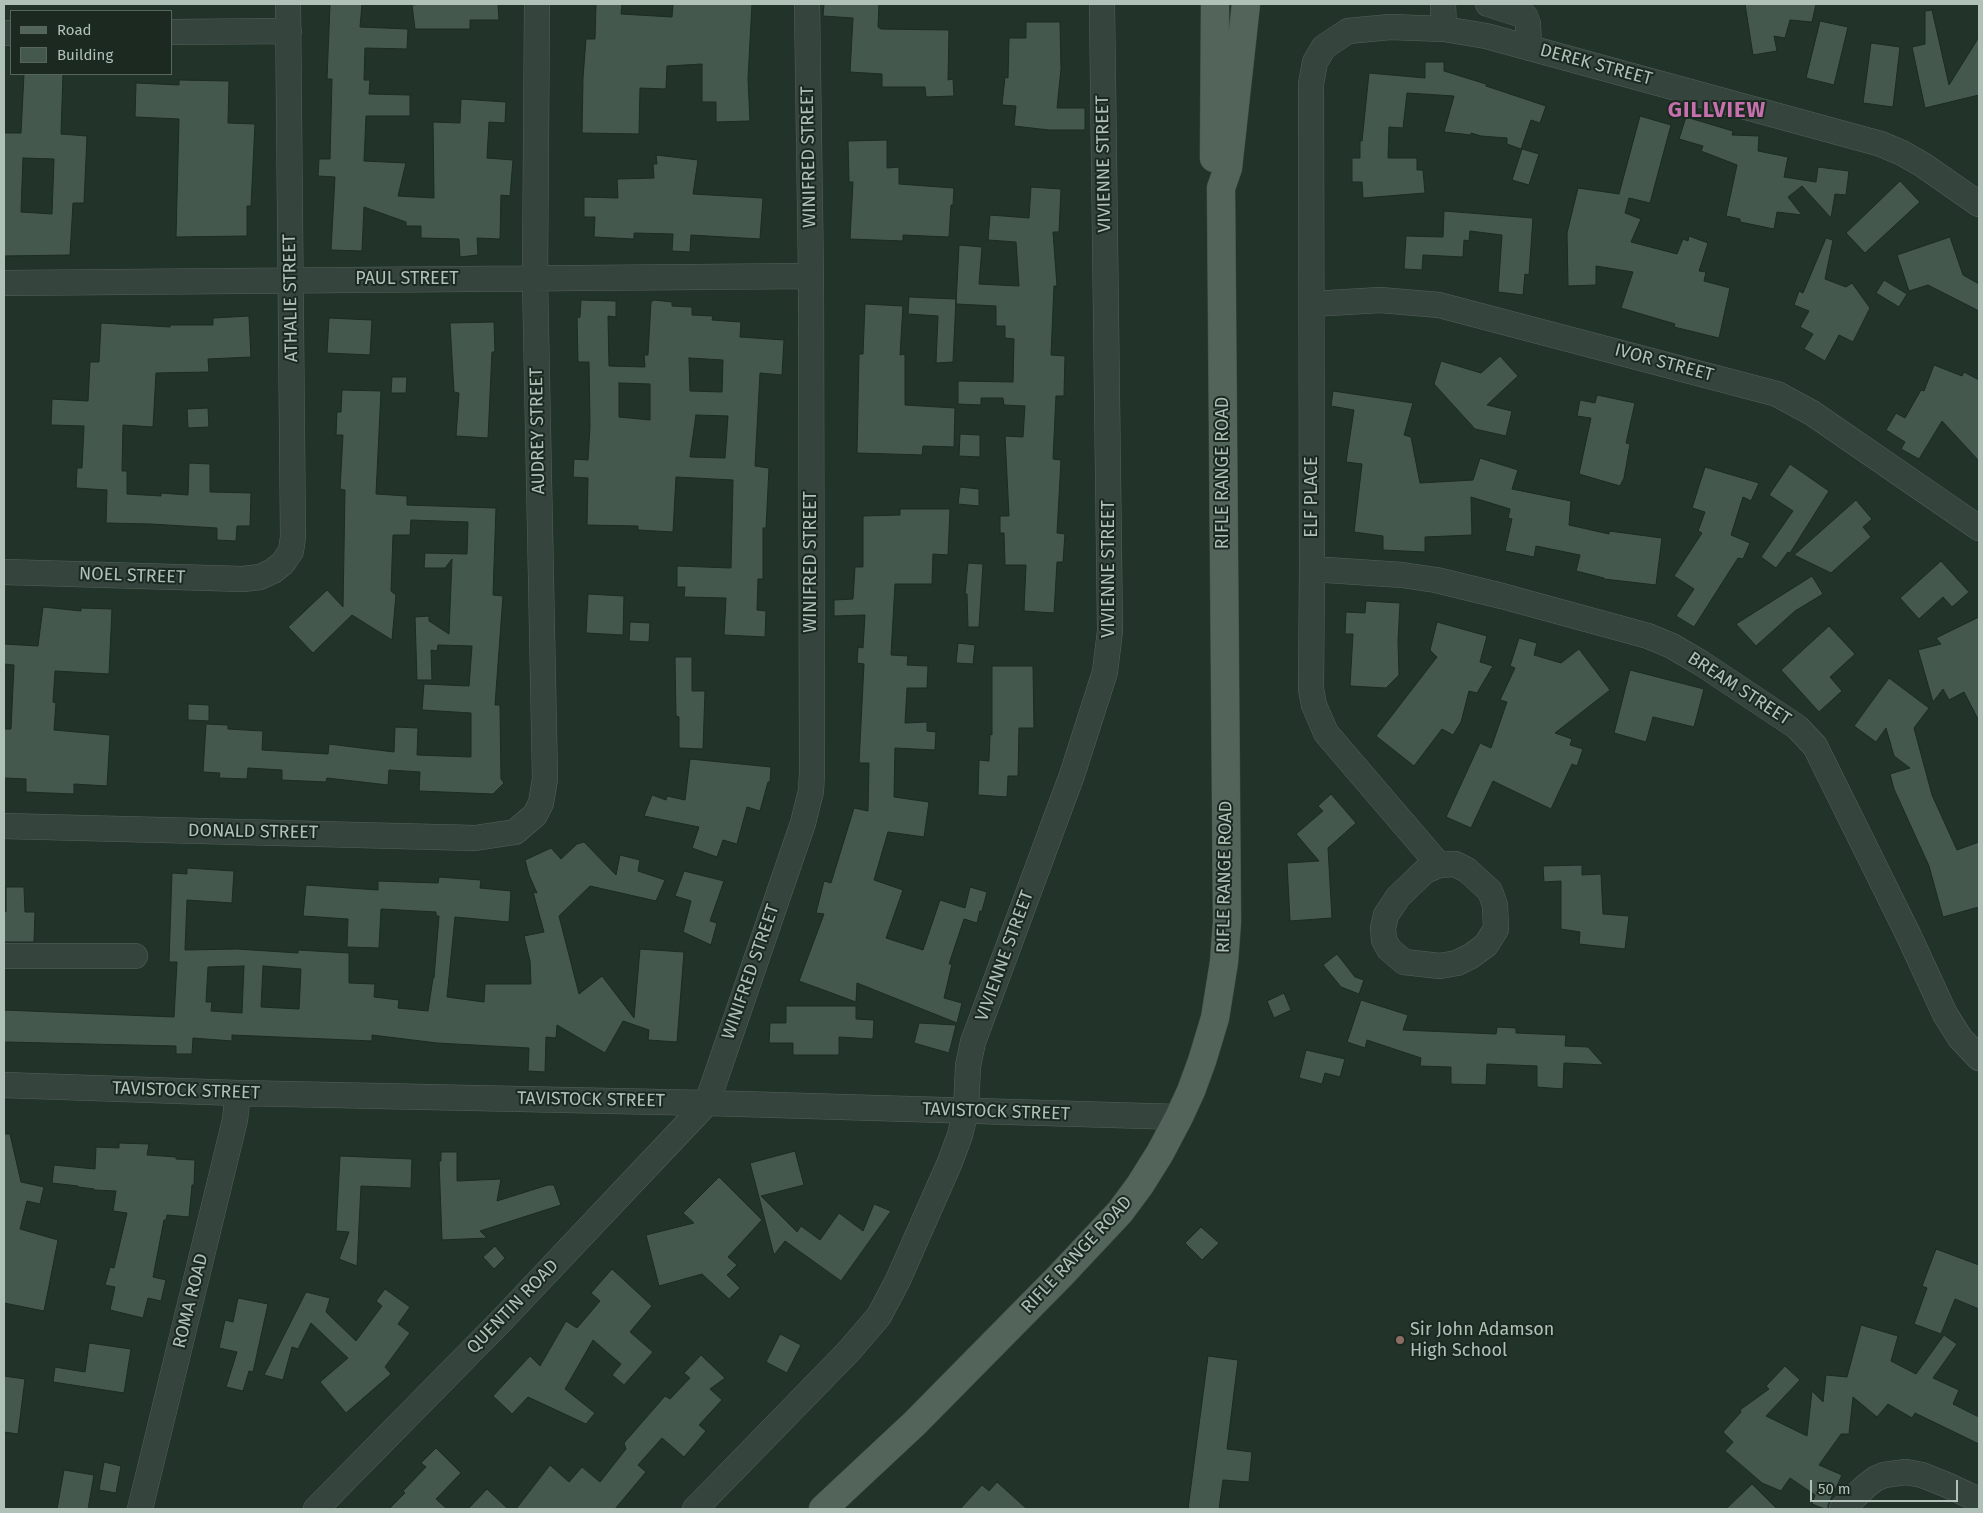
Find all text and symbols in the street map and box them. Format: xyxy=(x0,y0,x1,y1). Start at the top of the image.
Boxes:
legend xyxy=(10,10,172,75)
text: Road xyxy=(57,21,92,39)
street label: DEREK STREET xyxy=(1538,40,1654,90)
text: Building xyxy=(57,46,113,64)
street label: WINIFRED STREET xyxy=(797,86,821,228)
street label: VIVIENNE STREET xyxy=(1092,95,1116,233)
district label: GILLVIEW xyxy=(1667,98,1767,124)
street label: ATHALIE STREET xyxy=(279,234,303,362)
street label: PAUL STREET xyxy=(355,268,459,290)
street label: IVOR STREET xyxy=(1612,339,1716,387)
street label: AUDREY STREET xyxy=(526,367,550,495)
street label: RIFLE RANGE ROAD xyxy=(1212,397,1234,549)
street label: ELF PLACE xyxy=(1301,456,1323,538)
street label: WINIFRED STREET xyxy=(800,491,822,633)
street label: VIVIENNE STREET xyxy=(1098,500,1120,638)
street label: NOEL STREET xyxy=(79,563,185,589)
street label: BREAM STREET xyxy=(1683,648,1795,730)
street label: RIFLE RANGE ROAD xyxy=(1213,801,1237,953)
street label: DONALD STREET xyxy=(188,820,318,844)
street label: VIVIENNE STREET xyxy=(971,888,1039,1024)
street label: WINIFRED STREET xyxy=(718,902,784,1042)
street label: TAVISTOCK STREET xyxy=(112,1078,260,1104)
street label: TAVISTOCK STREET xyxy=(517,1088,665,1112)
street label: TAVISTOCK STREET xyxy=(922,1099,1070,1125)
street label: RIFLE RANGE ROAD xyxy=(1017,1192,1137,1318)
street label: ROMA ROAD xyxy=(169,1251,213,1351)
street label: QUENTIN ROAD xyxy=(463,1255,563,1359)
place label: Sir John Adamson High School xyxy=(1410,1319,1554,1362)
marker: Sir John Adamson High School xyxy=(1394,1334,1406,1346)
scale bar xyxy=(1813,1470,1960,1502)
text: 50 m xyxy=(1818,1480,1851,1498)

